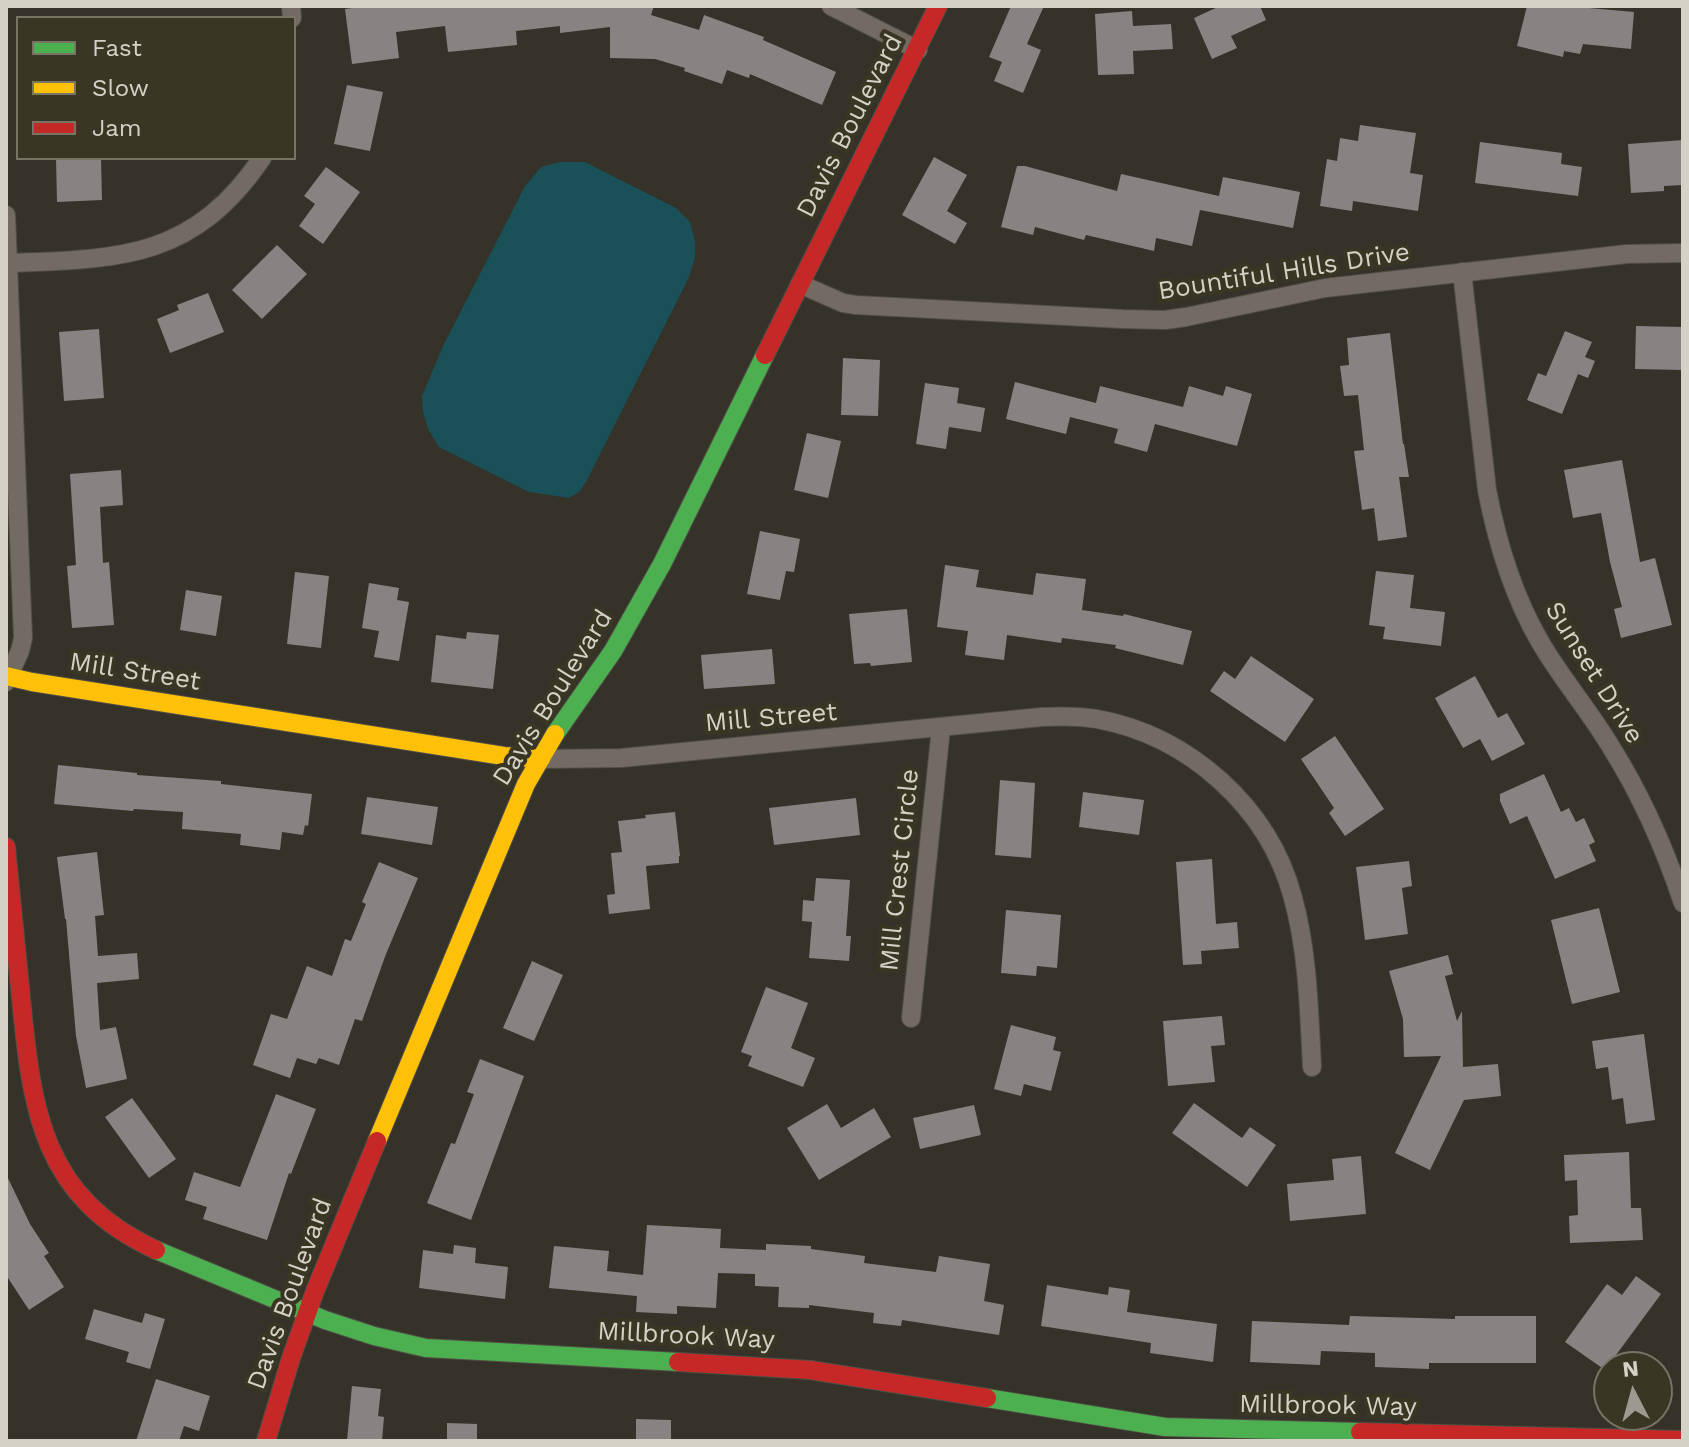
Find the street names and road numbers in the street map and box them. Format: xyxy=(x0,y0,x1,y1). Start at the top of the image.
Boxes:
street label: Davis Boulevard xyxy=(790,29,910,223)
street label: Bountiful Hills Drive xyxy=(1156,237,1412,307)
street label: Sunset Drive xyxy=(1538,596,1650,750)
street label: Davis Boulevard xyxy=(486,604,620,792)
street label: Mill Street xyxy=(67,646,203,698)
street label: Mill Street xyxy=(704,697,838,739)
street label: Mill Crest Circle xyxy=(874,767,926,973)
street label: Davis Boulevard xyxy=(241,1194,339,1394)
street label: Millbrook Way xyxy=(596,1316,776,1356)
street label: Millbrook Way xyxy=(1239,1389,1417,1423)

